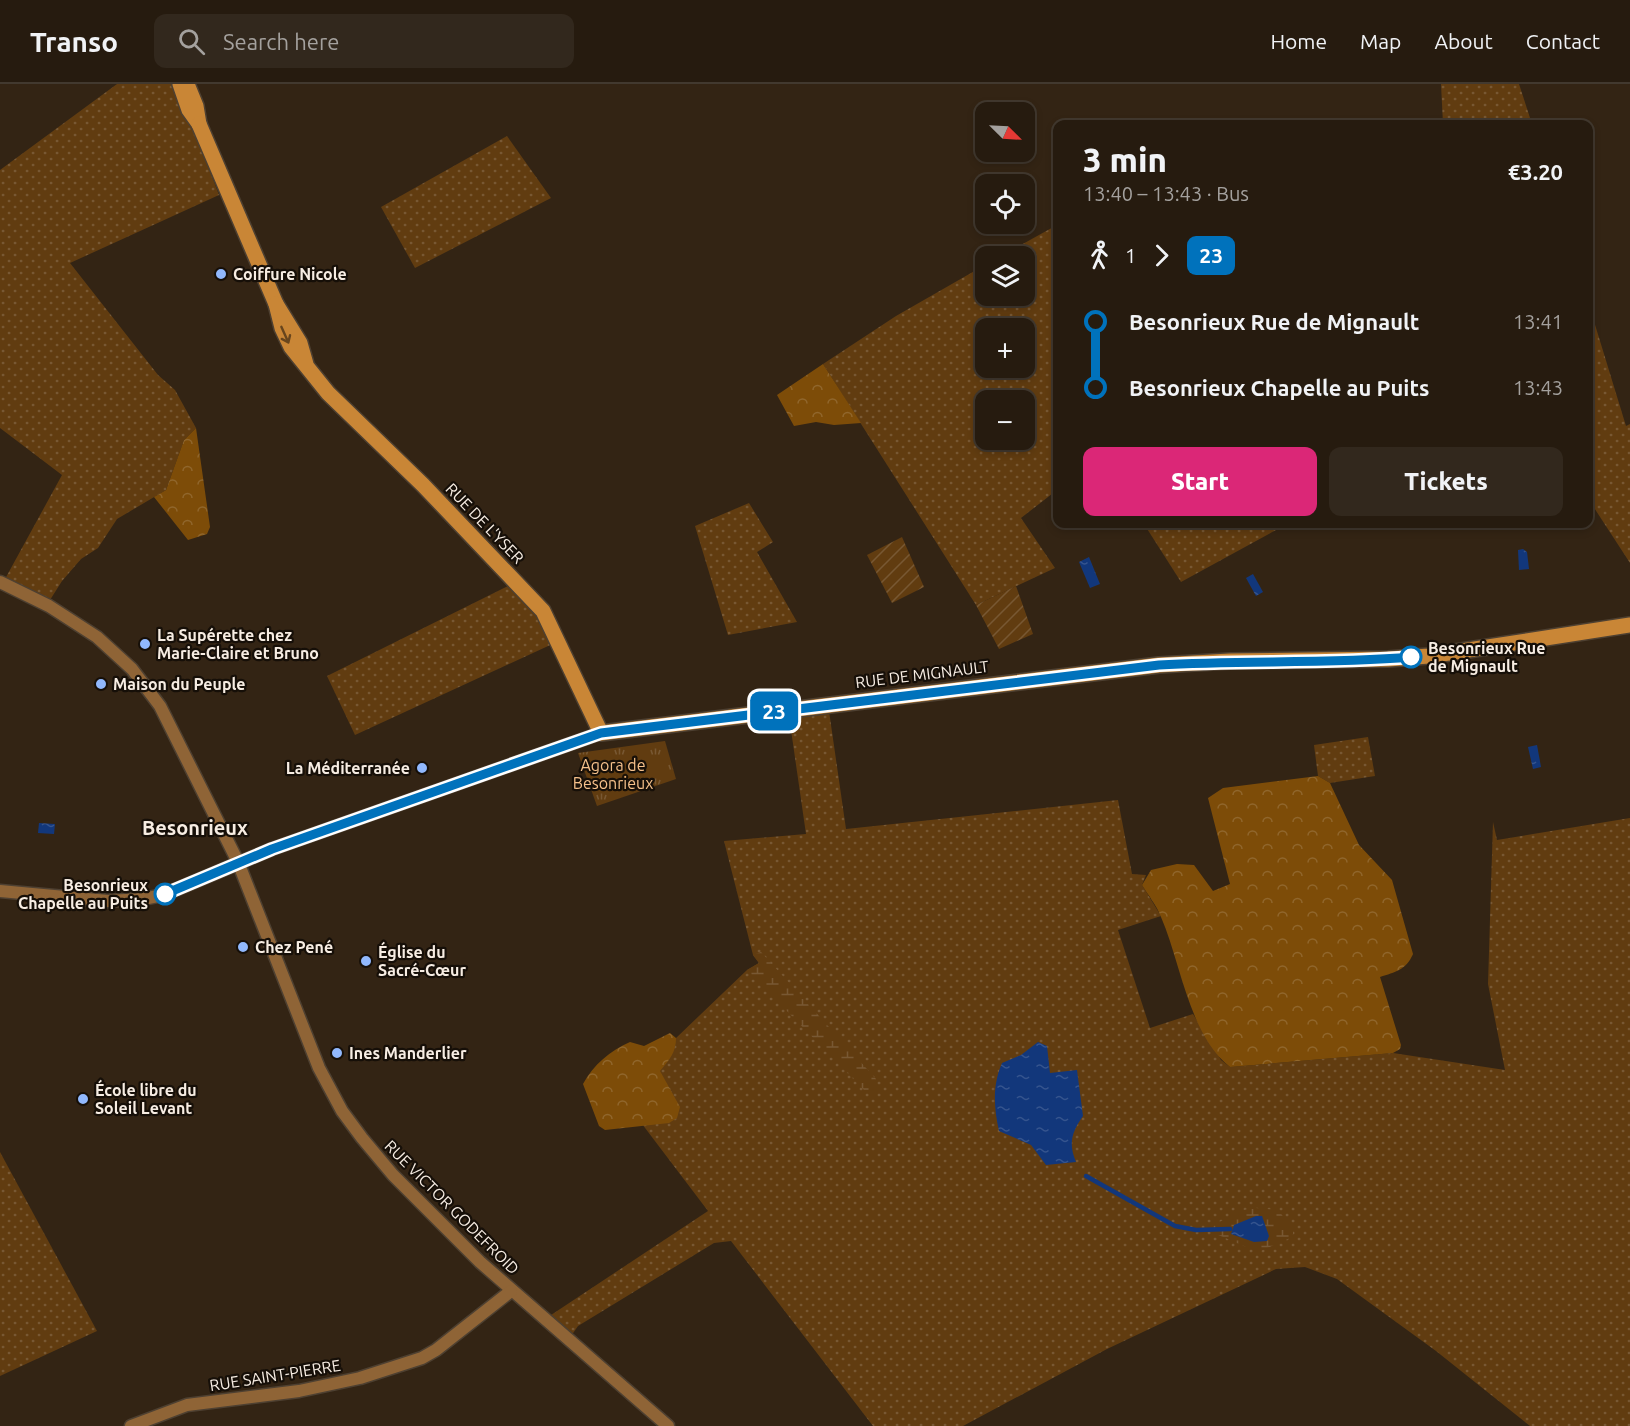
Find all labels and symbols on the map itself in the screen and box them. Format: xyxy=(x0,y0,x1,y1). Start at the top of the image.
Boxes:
north arrow xyxy=(975,102,1035,162)
place label: Coiffure Nicole xyxy=(233,265,347,283)
marker: Coiffure Nicole xyxy=(214,267,228,281)
one-way arrow xyxy=(280,325,291,344)
street label: RUE DE L'YSER xyxy=(442,479,528,567)
place label: La Supérette chez Marie-Claire et Bruno xyxy=(157,626,319,662)
marker: La Supérette chez Marie-Claire et Bruno xyxy=(138,637,152,651)
place label: Besonrieux Rue de Mignault xyxy=(1428,639,1545,675)
marker: Besonrieux Rue de Mignault xyxy=(1400,646,1422,668)
street label: RUE DE MIGNAULT xyxy=(854,657,990,691)
place label: Maison du Peuple xyxy=(113,675,246,693)
marker: Maison du Peuple xyxy=(94,677,108,691)
line badge: 23 xyxy=(747,692,801,730)
park label: Agora de Besonrieux xyxy=(573,756,653,792)
place label: La Méditerranée xyxy=(286,759,410,777)
marker: La Méditerranée xyxy=(415,761,429,775)
district label: Besonrieux xyxy=(142,816,248,839)
place label: Besonrieux Chapelle au Puits xyxy=(18,876,148,912)
marker: Besonrieux Chapelle au Puits xyxy=(154,883,176,905)
place label: Chez Pené xyxy=(255,938,333,956)
marker: Chez Pené xyxy=(236,940,250,954)
place label: Église du Sacré-Cœur xyxy=(378,941,466,979)
marker: Église du Sacré-Cœur xyxy=(359,954,373,968)
place label: Ines Manderlier xyxy=(349,1044,467,1062)
marker: Ines Manderlier xyxy=(330,1046,344,1060)
place label: École libre du Soleil Levant xyxy=(95,1079,197,1117)
marker: École libre du Soleil Levant xyxy=(76,1092,90,1106)
street label: RUE VICTOR GODEFROID xyxy=(381,1136,523,1278)
street label: RUE SAINT-PIERRE xyxy=(208,1356,342,1394)

